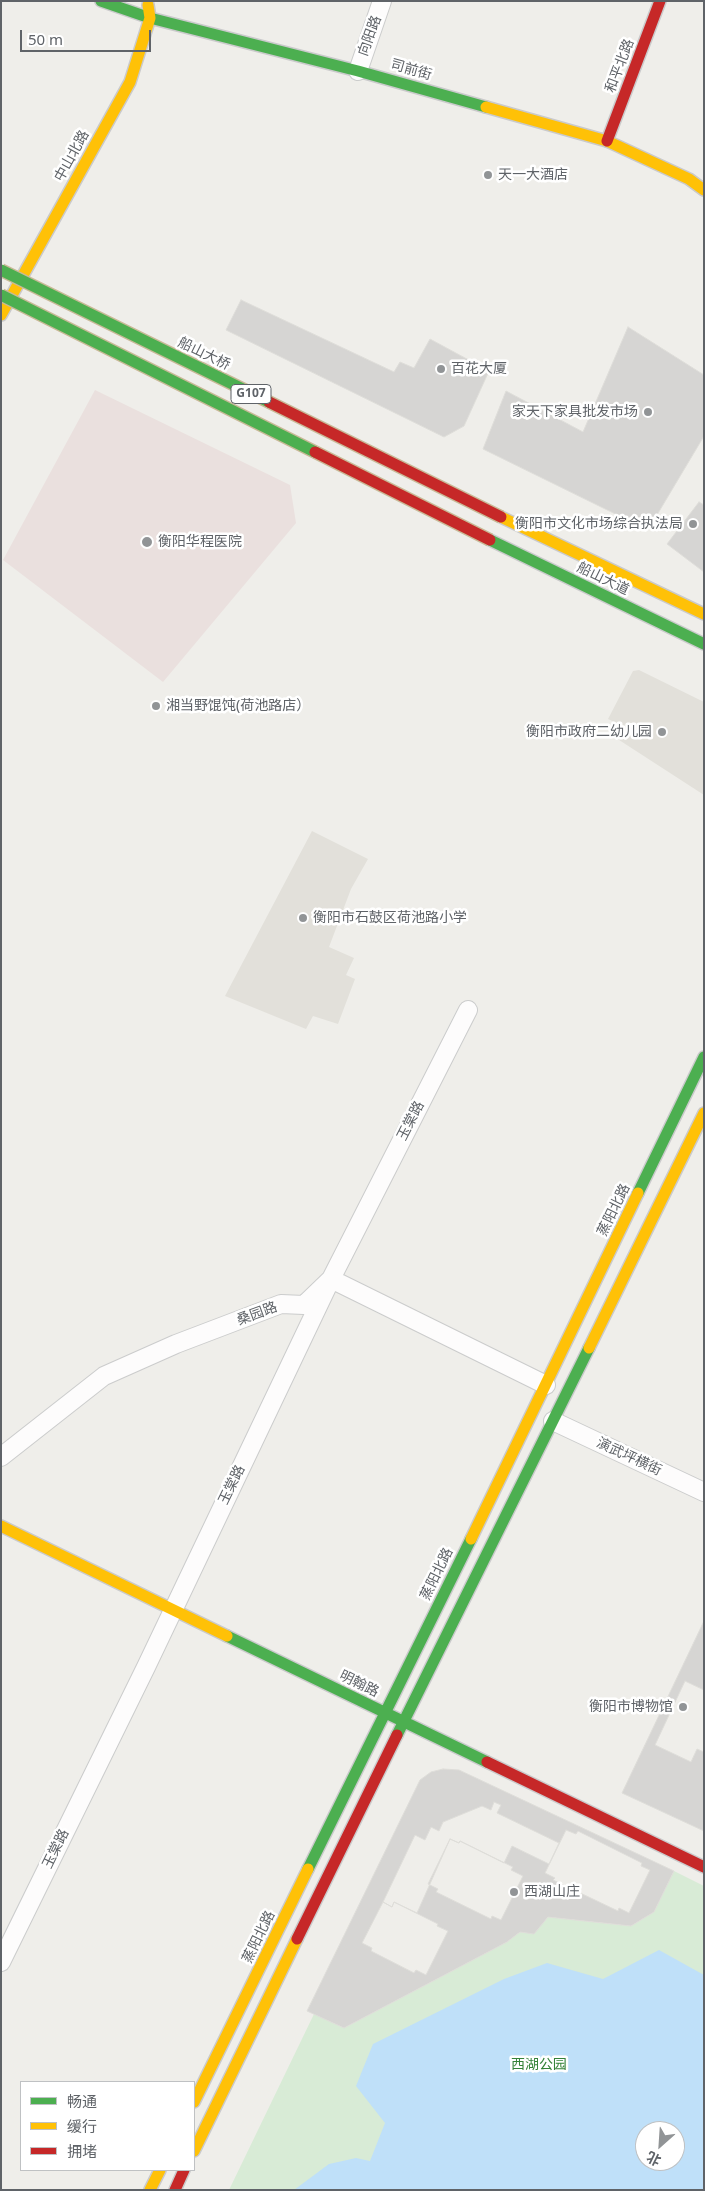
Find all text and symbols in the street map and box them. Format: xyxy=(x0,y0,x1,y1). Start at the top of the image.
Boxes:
street label: 向阳路 xyxy=(355,13,385,59)
scale bar xyxy=(22,20,154,52)
text: 50 m xyxy=(28,29,63,49)
street label: 和平北路 xyxy=(602,37,638,95)
street label: 司前街 xyxy=(388,56,434,84)
street label: 中山北路 xyxy=(51,127,93,185)
place label: 天一大酒店 xyxy=(498,167,568,183)
marker: 天一大酒店 xyxy=(482,169,494,181)
street label: 船山大桥 xyxy=(175,334,233,374)
place label: 百花大厦 xyxy=(451,361,507,377)
marker: 百花大厦 xyxy=(435,363,447,375)
road number: G107 xyxy=(231,384,271,404)
place label: 家天下家具批发市场 xyxy=(512,404,638,420)
marker: 家天下家具批发市场 xyxy=(642,406,654,418)
place label: 衡阳市文化市场综合执法局 xyxy=(515,516,683,532)
marker: 衡阳市文化市场综合执法局 xyxy=(687,518,699,530)
place label: 衡阳华程医院 xyxy=(158,534,242,550)
marker: 衡阳华程医院 xyxy=(140,535,154,549)
street label: 船山大道 xyxy=(574,559,632,599)
place label: 湘当野馄饨(荷池路店） xyxy=(166,698,310,714)
marker: 湘当野馄饨(荷池路店） xyxy=(150,700,162,712)
place label: 衡阳市政府二幼儿园 xyxy=(526,724,652,740)
marker: 衡阳市政府二幼儿园 xyxy=(656,726,668,738)
place label: 衡阳市石鼓区荷池路小学 xyxy=(313,910,467,926)
marker: 衡阳市石鼓区荷池路小学 xyxy=(297,912,309,924)
street label: 玉棠路 xyxy=(394,1098,428,1144)
street label: 蒸阳北路 xyxy=(594,1181,634,1239)
street label: 桑园路 xyxy=(234,1299,280,1329)
street label: 演武坪横街 xyxy=(594,1435,664,1479)
street label: 玉棠路 xyxy=(215,1462,249,1508)
street label: 蒸阳北路 xyxy=(417,1545,457,1603)
street label: 明翰路 xyxy=(336,1667,382,1701)
place label: 衡阳市博物馆 xyxy=(589,1699,673,1715)
marker: 衡阳市博物馆 xyxy=(677,1701,689,1713)
street label: 玉棠路 xyxy=(39,1826,73,1872)
place label: 西湖山庄 xyxy=(524,1884,580,1900)
marker: 西湖山庄 xyxy=(508,1886,520,1898)
street label: 蒸阳北路 xyxy=(239,1908,279,1966)
park label: 西湖公园 xyxy=(511,2057,567,2073)
legend xyxy=(20,2081,195,2171)
text: 畅通 xyxy=(67,2091,97,2111)
text: 缓行 xyxy=(67,2116,97,2136)
north arrow xyxy=(635,2121,685,2171)
text: 拥堵 xyxy=(67,2141,97,2161)
text: 北 xyxy=(643,2147,664,2171)

